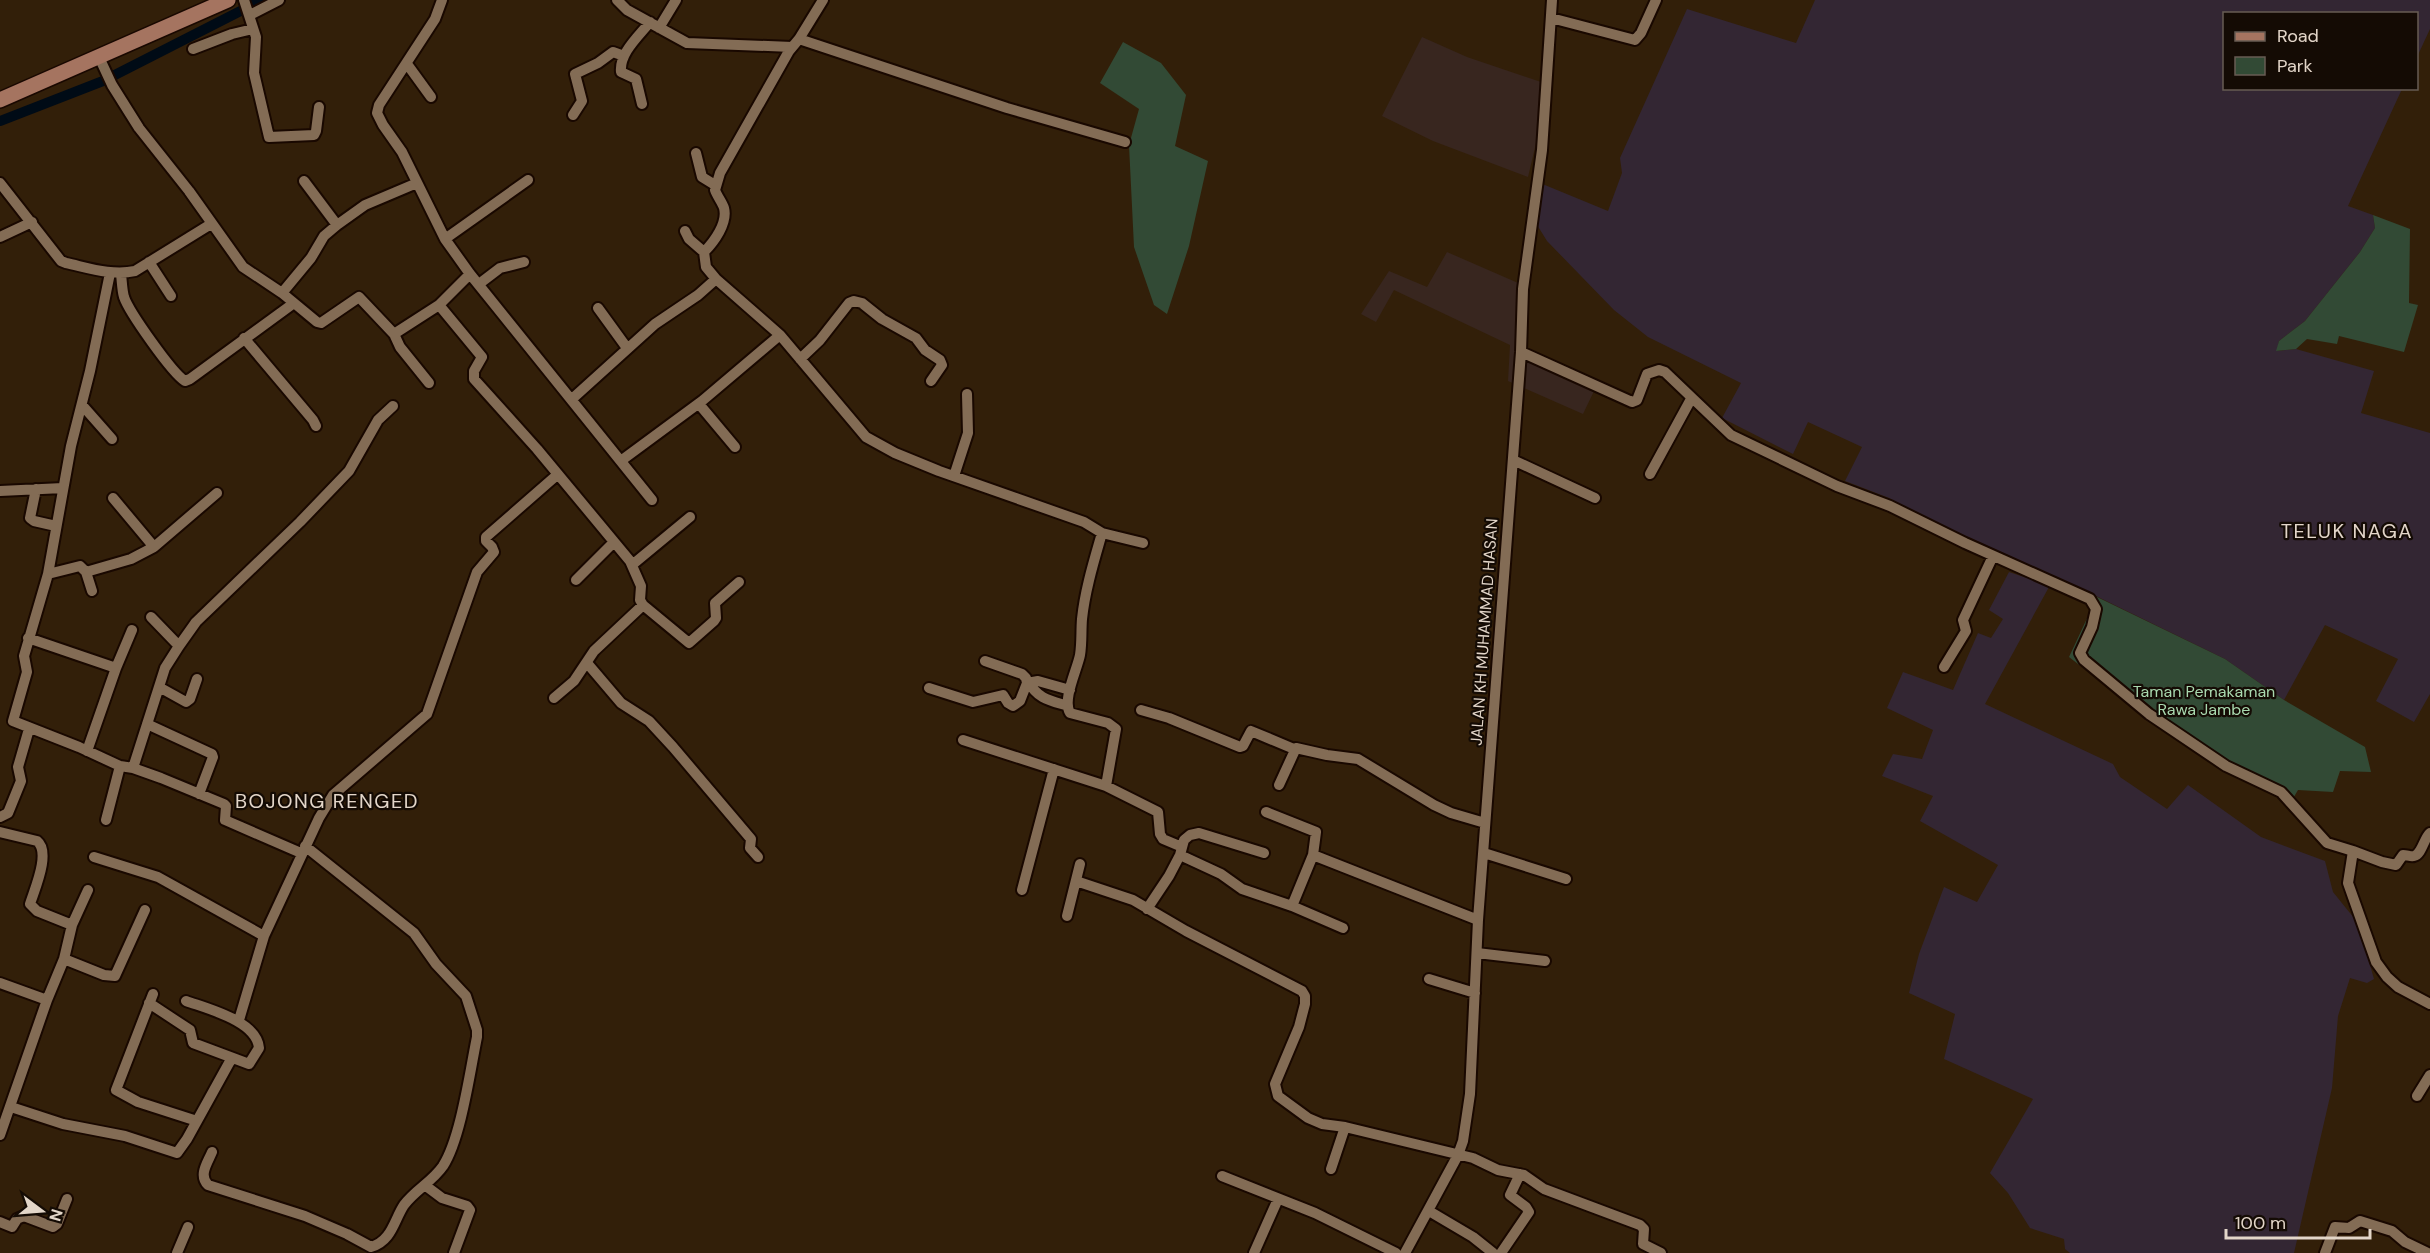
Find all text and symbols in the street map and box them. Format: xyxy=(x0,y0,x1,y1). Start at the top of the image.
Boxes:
legend xyxy=(2223,12,2418,90)
text: Road xyxy=(2277,24,2319,48)
text: Park xyxy=(2277,54,2313,78)
street label: JALAN KH MUHAMMAD HASAN xyxy=(1466,518,1502,746)
district label: TELUK NAGA xyxy=(2281,518,2413,544)
park label: Taman Pemakaman Rawa Jambe xyxy=(2133,681,2275,720)
district label: BOJONG RENGED xyxy=(235,788,419,814)
north arrow xyxy=(12,1181,72,1241)
scale bar xyxy=(2226,1202,2370,1240)
text: N xyxy=(44,1206,68,1224)
text: 100 m xyxy=(2235,1211,2286,1235)

